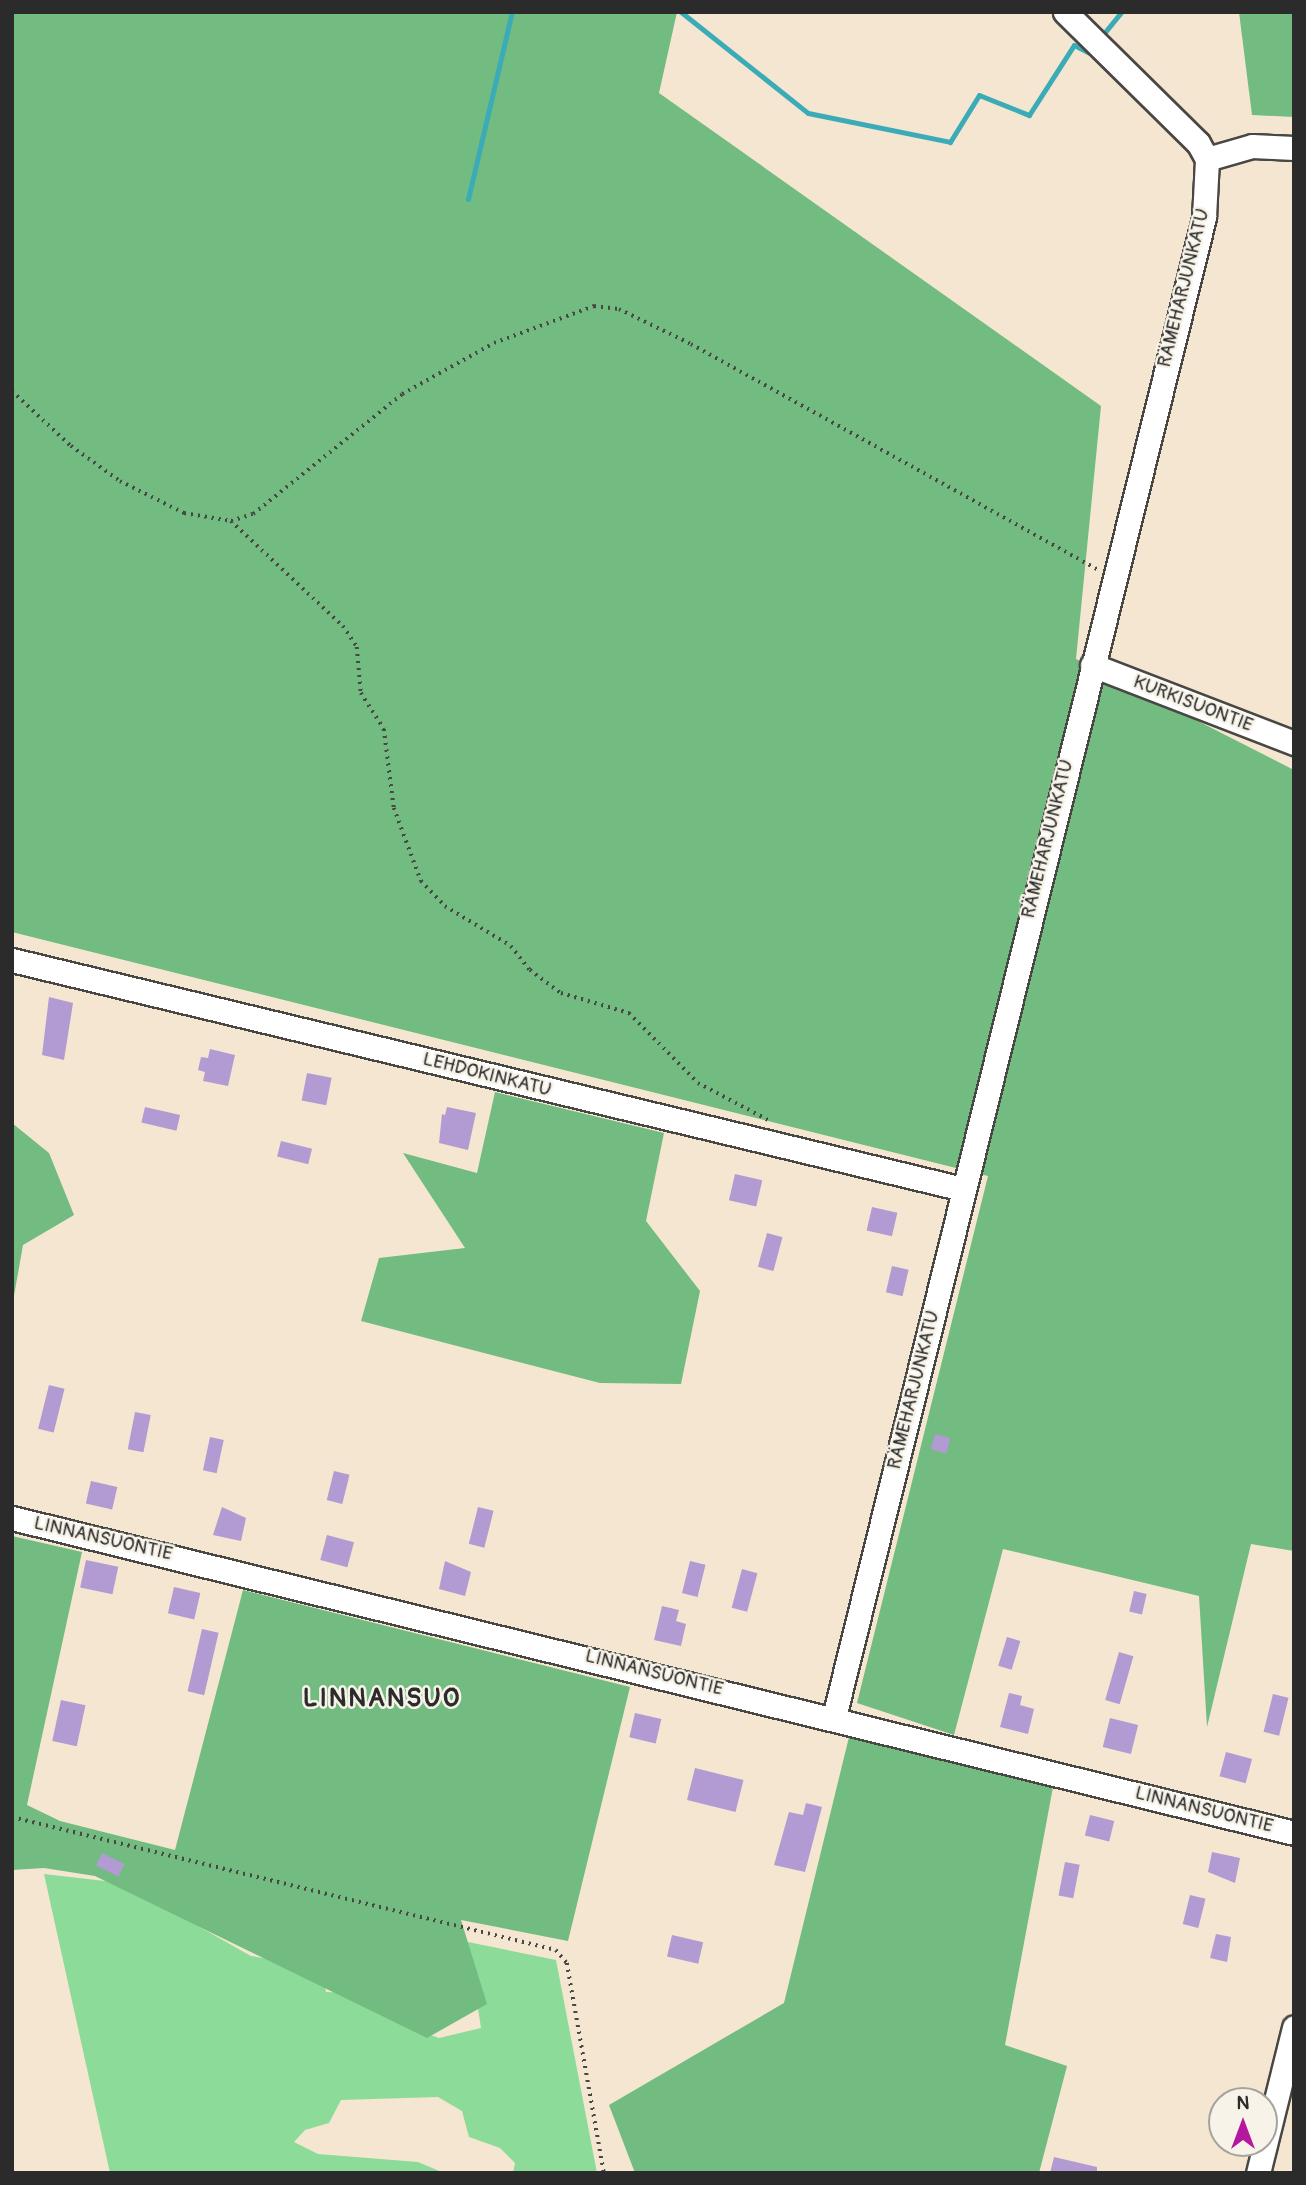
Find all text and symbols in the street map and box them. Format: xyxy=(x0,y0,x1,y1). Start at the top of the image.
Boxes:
street label: RÄMEHARJUNKATU xyxy=(1153,206,1215,370)
street label: KURKISUONTIE xyxy=(1130,671,1256,737)
street label: RÄMEHARJUNKATU xyxy=(1017,757,1079,921)
street label: LEHDOKINKATU xyxy=(420,1048,554,1102)
street label: RÄMEHARJUNKATU xyxy=(883,1308,945,1472)
street label: LINNANSUONTIE xyxy=(32,1512,174,1566)
street label: LINNANSUONTIE xyxy=(583,1645,725,1701)
district label: LINNANSUO xyxy=(304,1683,460,1715)
street label: LINNANSUONTIE xyxy=(1133,1782,1275,1838)
north arrow xyxy=(1208,2087,1278,2157)
text: N xyxy=(1237,2091,1249,2115)

